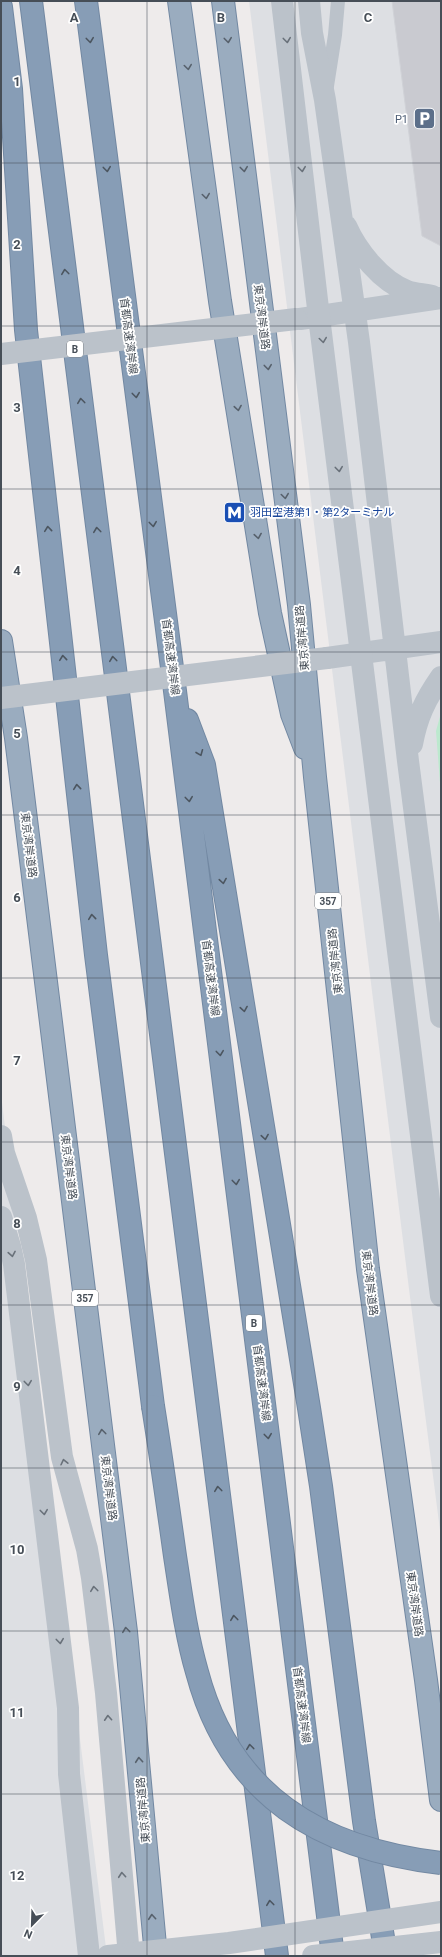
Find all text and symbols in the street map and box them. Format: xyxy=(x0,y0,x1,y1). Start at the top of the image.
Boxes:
text: A xyxy=(70,10,79,25)
text: B xyxy=(217,10,225,25)
text: C xyxy=(364,10,373,25)
one-way arrow xyxy=(85,37,94,43)
one-way arrow xyxy=(223,37,232,43)
one-way arrow xyxy=(282,37,291,43)
one-way arrow xyxy=(183,64,192,70)
text: 1 xyxy=(13,74,21,89)
parking icon: P1 xyxy=(411,106,437,132)
place label: P1 xyxy=(395,113,408,126)
one-way arrow xyxy=(102,166,111,172)
one-way arrow xyxy=(239,166,248,172)
one-way arrow xyxy=(297,166,306,172)
one-way arrow xyxy=(201,193,210,199)
text: 2 xyxy=(13,237,21,252)
one-way arrow xyxy=(61,269,70,275)
street label: 東京湾岸道路 xyxy=(251,284,272,351)
street label: 首都高速湾岸線 xyxy=(117,297,140,375)
one-way arrow xyxy=(318,337,327,343)
road number: B xyxy=(67,341,83,357)
one-way arrow xyxy=(263,364,272,370)
one-way arrow xyxy=(131,392,140,398)
one-way arrow xyxy=(77,398,86,404)
text: 3 xyxy=(13,400,21,415)
one-way arrow xyxy=(233,405,242,411)
one-way arrow xyxy=(334,466,343,472)
one-way arrow xyxy=(280,493,289,499)
metro station icon: 羽田空港第1・第2ターミナル xyxy=(221,499,247,525)
place label: 羽田空港第1・第2ターミナル xyxy=(250,506,394,519)
one-way arrow xyxy=(148,521,157,527)
one-way arrow xyxy=(44,526,53,532)
one-way arrow xyxy=(93,527,102,533)
one-way arrow xyxy=(253,533,262,539)
text: 4 xyxy=(13,563,21,578)
street label: 東京湾岸道路 xyxy=(293,605,312,671)
street label: 首都高速湾岸線 xyxy=(159,618,182,696)
one-way arrow xyxy=(59,655,68,661)
one-way arrow xyxy=(108,656,117,662)
text: 5 xyxy=(13,726,21,741)
one-way arrow xyxy=(195,750,203,757)
one-way arrow xyxy=(73,784,82,790)
one-way arrow xyxy=(184,796,193,802)
street label: 東京湾岸道路 xyxy=(18,812,39,879)
one-way arrow xyxy=(218,878,227,884)
text: 6 xyxy=(13,890,21,905)
road number: 357 xyxy=(315,893,341,909)
one-way arrow xyxy=(88,914,97,920)
street label: 東京湾岸道路 xyxy=(326,927,345,994)
street label: 首都高速湾岸線 xyxy=(199,939,222,1017)
one-way arrow xyxy=(239,1006,248,1012)
one-way arrow xyxy=(215,1050,224,1056)
text: 7 xyxy=(13,1053,21,1068)
street label: 東京湾岸道路 xyxy=(58,1134,79,1201)
one-way arrow xyxy=(260,1134,269,1141)
one-way arrow xyxy=(232,1179,241,1185)
text: 8 xyxy=(13,1216,21,1231)
street label: 東京湾岸道路 xyxy=(359,1250,380,1317)
one-way arrow xyxy=(7,1251,16,1257)
road number: 357 xyxy=(72,1290,98,1306)
road number: B xyxy=(246,1315,262,1331)
street label: 首都高速湾岸線 xyxy=(250,1344,273,1422)
text: 9 xyxy=(13,1379,21,1394)
one-way arrow xyxy=(23,1380,32,1386)
one-way arrow xyxy=(97,1429,106,1435)
one-way arrow xyxy=(263,1433,272,1439)
street label: 東京湾岸道路 xyxy=(98,1455,119,1522)
one-way arrow xyxy=(60,1459,68,1466)
one-way arrow xyxy=(213,1486,222,1492)
one-way arrow xyxy=(39,1509,48,1515)
text: 10 xyxy=(10,1542,24,1557)
street label: 東京湾岸道路 xyxy=(403,1570,426,1638)
one-way arrow xyxy=(89,1586,98,1592)
one-way arrow xyxy=(230,1615,239,1621)
one-way arrow xyxy=(122,1627,131,1633)
one-way arrow xyxy=(55,1638,64,1644)
street label: 首都高速湾岸線 xyxy=(290,1666,313,1744)
text: 11 xyxy=(10,1705,24,1720)
one-way arrow xyxy=(103,1715,112,1721)
one-way arrow xyxy=(246,1744,255,1750)
one-way arrow xyxy=(134,1757,143,1763)
street label: 東京湾岸道路 xyxy=(134,1777,153,1843)
text: 12 xyxy=(10,1868,24,1883)
one-way arrow xyxy=(117,1872,126,1878)
one-way arrow xyxy=(266,1900,275,1906)
north arrow xyxy=(12,1905,52,1945)
one-way arrow xyxy=(148,1914,157,1920)
text: N xyxy=(22,1926,34,1941)

